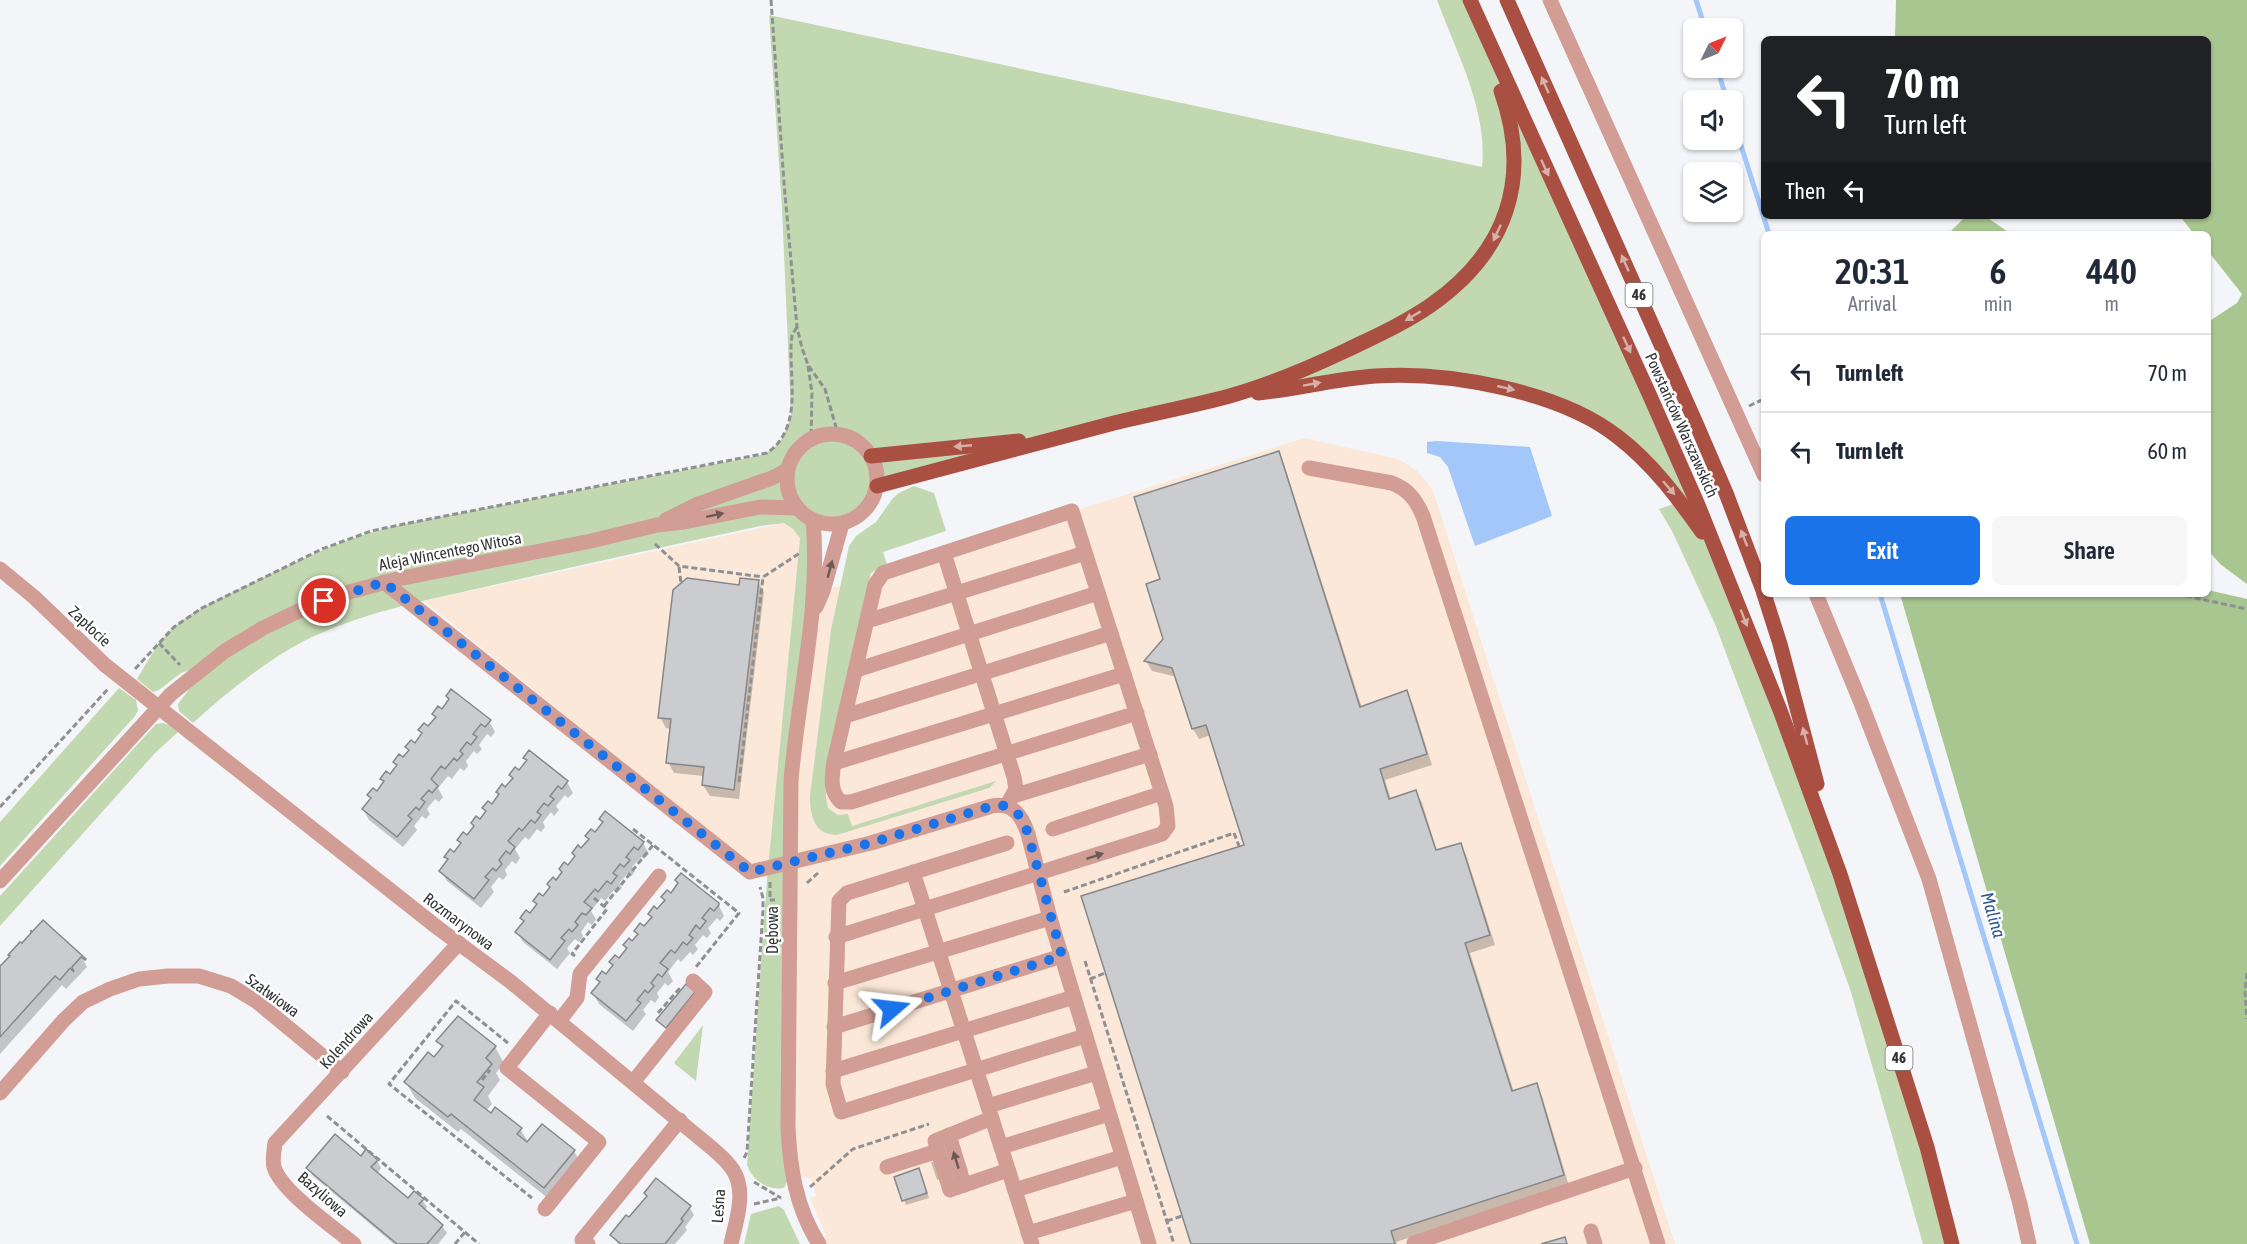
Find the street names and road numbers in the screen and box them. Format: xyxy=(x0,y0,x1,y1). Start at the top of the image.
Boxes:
road number: 46 xyxy=(1626,283,1652,307)
street label: Powstańców Warszawskich xyxy=(1642,350,1722,500)
street label: Aleja Wincentego Witosa xyxy=(377,528,523,575)
street label: Zapłocie xyxy=(65,602,115,651)
street label: Rozmarynowa xyxy=(420,889,498,954)
street label: Dębowa xyxy=(763,906,782,954)
street label: Szałwiowa xyxy=(243,970,303,1020)
street label: Kolendrowa xyxy=(316,1008,376,1072)
road number: 46 xyxy=(1886,1046,1912,1070)
street label: Bazyliowa xyxy=(294,1168,351,1221)
street label: Leśna xyxy=(708,1188,728,1224)

